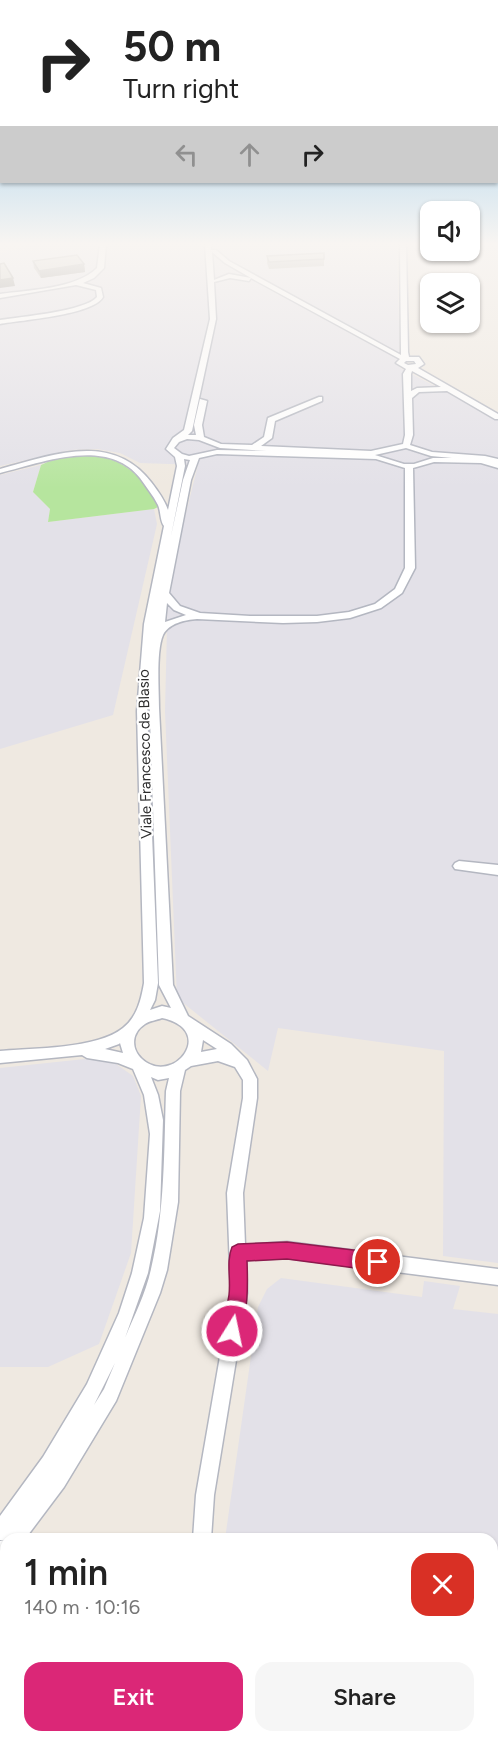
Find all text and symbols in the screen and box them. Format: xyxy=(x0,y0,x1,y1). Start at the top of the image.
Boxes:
text: 50 m xyxy=(123,21,221,72)
icon: right xyxy=(24,24,102,102)
text: Turn right xyxy=(123,72,239,105)
icon: left xyxy=(170,138,203,171)
icon: ahead xyxy=(233,138,266,171)
icon: right xyxy=(296,138,329,171)
map controls xyxy=(420,201,480,333)
button: sound xyxy=(420,201,480,261)
button: layers xyxy=(420,273,480,333)
street label: Viale Francesco de Blasio xyxy=(135,669,155,839)
pin xyxy=(352,1236,403,1287)
icon: arrive xyxy=(361,1245,394,1278)
position arrow xyxy=(200,1299,264,1363)
text: 1 min xyxy=(24,1551,108,1594)
button: close xyxy=(411,1553,474,1616)
text: 140 m · 10:16 xyxy=(24,1595,140,1619)
button: Exit xyxy=(24,1662,243,1731)
button: Share xyxy=(255,1662,474,1731)

